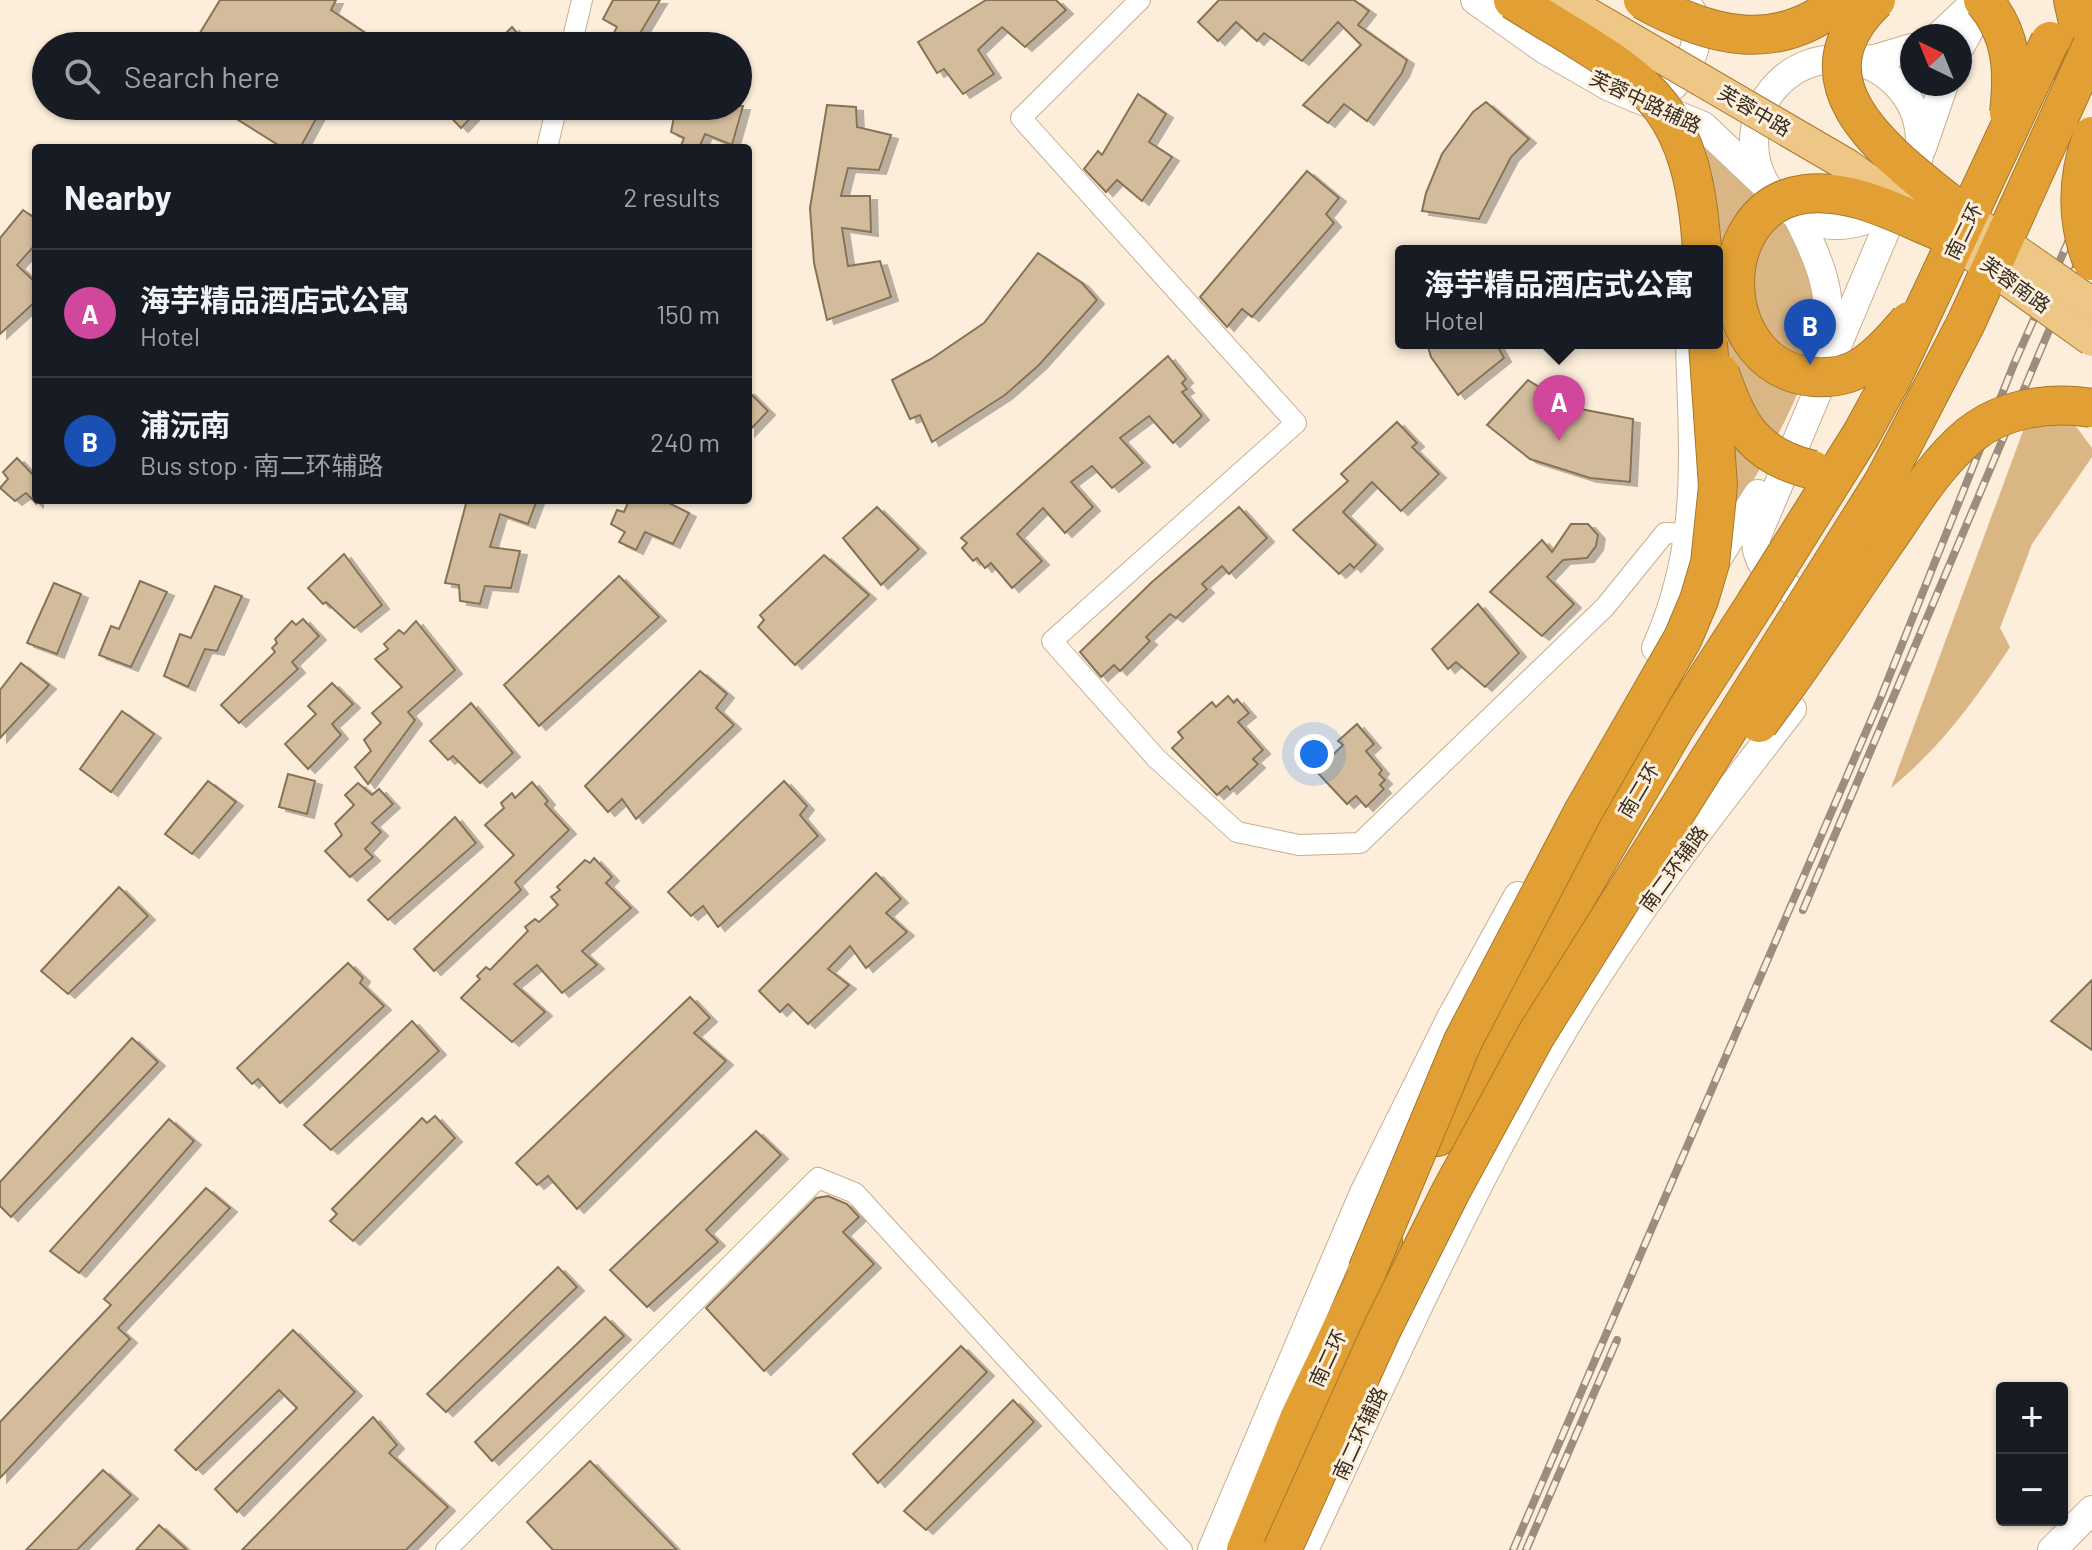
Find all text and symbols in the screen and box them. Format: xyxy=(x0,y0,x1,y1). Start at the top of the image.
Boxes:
north arrow xyxy=(1900,24,1972,96)
search box xyxy=(32,32,752,120)
icon: search xyxy=(60,54,104,98)
text: Search here xyxy=(124,58,280,94)
street label: 芙蓉中路辅路 xyxy=(1587,65,1705,137)
street label: 芙蓉中路 xyxy=(1714,80,1796,140)
text: Nearby xyxy=(64,176,172,217)
text: 2 results xyxy=(624,181,720,212)
street label: 南二环 xyxy=(1939,199,1987,263)
popup xyxy=(1395,245,1723,349)
street label: 芙蓉南路 xyxy=(1977,251,2055,317)
text: 海芋精品酒店式公寓 xyxy=(1424,265,1694,301)
text: 海芋精品酒店式公寓 xyxy=(140,281,410,317)
text: A xyxy=(81,298,99,329)
text: 150 m xyxy=(656,298,720,329)
pin: B xyxy=(1784,299,1836,365)
text: Hotel xyxy=(1424,304,1484,335)
text: Hotel xyxy=(140,320,200,351)
pin: A xyxy=(1533,375,1585,441)
text: 浦沅南 xyxy=(140,406,230,442)
text: B xyxy=(82,426,98,457)
text: 240 m xyxy=(650,426,720,457)
text: Bus stop · 南二环辅路 xyxy=(140,449,384,480)
your location xyxy=(1294,734,1334,774)
street label: 南二环 xyxy=(1612,758,1664,822)
street label: 南二环辅路 xyxy=(1634,820,1712,916)
street label: 南二环 xyxy=(1303,1326,1351,1390)
map controls xyxy=(1996,1382,2068,1526)
button: + xyxy=(1996,1382,2068,1454)
street label: 南二环辅路 xyxy=(1327,1383,1391,1483)
button: − xyxy=(1996,1454,2068,1526)

